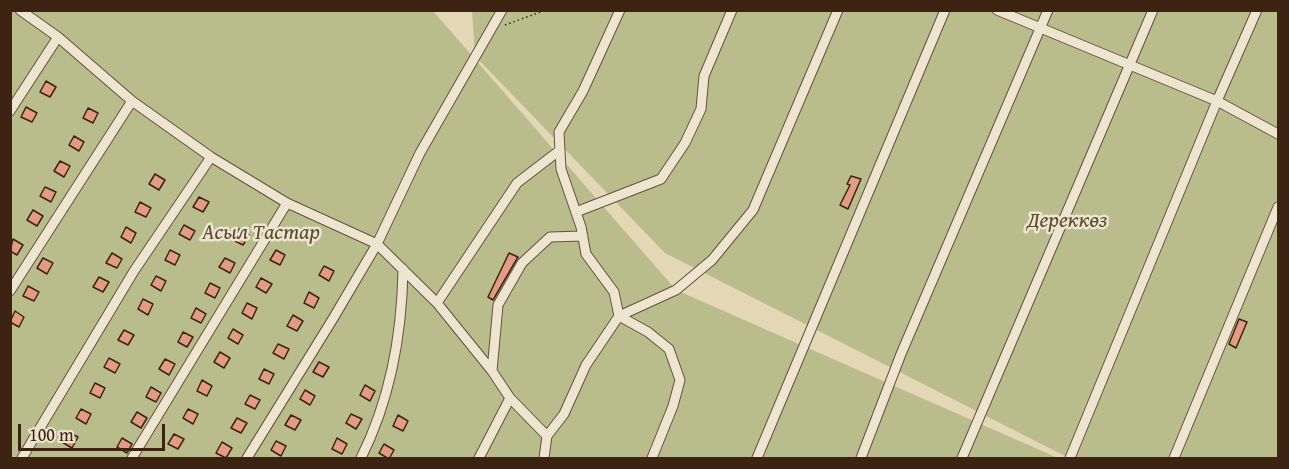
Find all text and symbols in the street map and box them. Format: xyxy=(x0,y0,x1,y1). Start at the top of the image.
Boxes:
park label: Дереккөз xyxy=(1027,208,1107,234)
park label: Асыл Тастар xyxy=(202,220,320,246)
scale bar xyxy=(21,412,168,450)
text: 100 m xyxy=(29,421,74,448)

